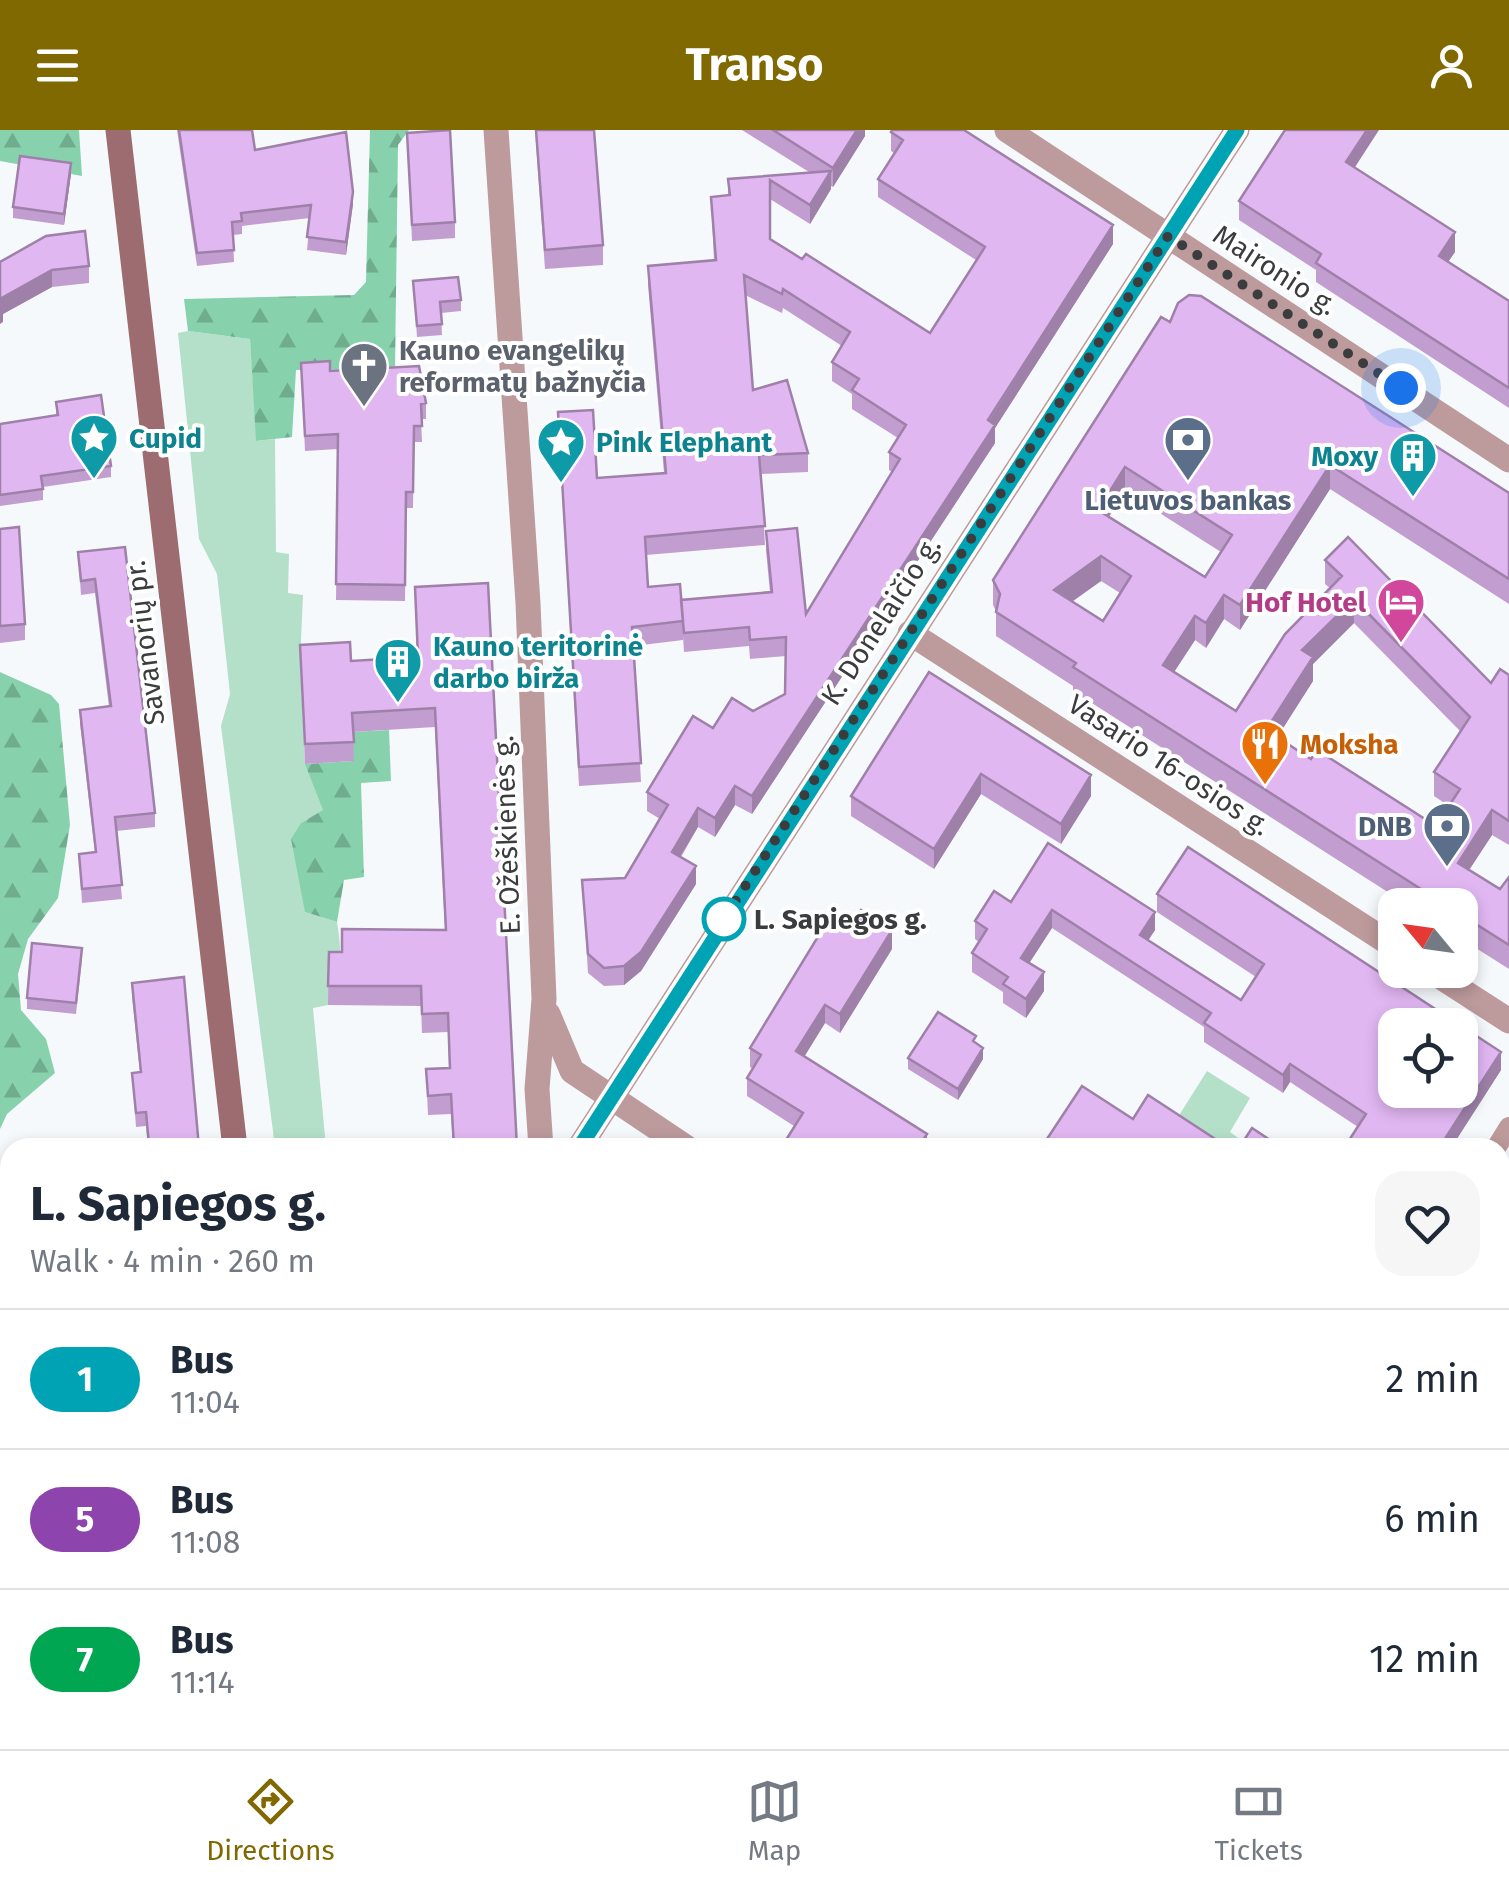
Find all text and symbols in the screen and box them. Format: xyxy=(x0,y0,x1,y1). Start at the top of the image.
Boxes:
icon: menu xyxy=(30,38,85,93)
text: Transo xyxy=(685,38,824,92)
icon: person xyxy=(1424,38,1479,93)
street label: Maironio g. xyxy=(1207,218,1343,322)
place label: Kauno evangelikų reformatų bažnyčia xyxy=(399,334,646,399)
church icon: Kauno evangelikų reformatų bažnyčia xyxy=(338,340,390,408)
your location xyxy=(1376,363,1426,413)
place icon: Cupid xyxy=(68,412,120,480)
bank icon: Lietuvos bankas xyxy=(1162,414,1214,482)
place icon: Pink Elephant xyxy=(535,416,587,484)
place label: Cupid xyxy=(129,422,202,455)
place label: Pink Elephant xyxy=(596,426,773,459)
building icon: Moxy xyxy=(1387,430,1439,498)
place label: Moxy xyxy=(1311,440,1378,473)
place label: Lietuvos bankas xyxy=(1085,484,1291,517)
street label: K. Donelaičio g. xyxy=(814,531,948,711)
street label: Savanorių pr. xyxy=(119,559,171,727)
hotel icon: Hof Hotel xyxy=(1375,576,1427,644)
place label: Hof Hotel xyxy=(1245,586,1367,619)
place label: Kauno teritorinė darbo birža xyxy=(433,630,643,695)
building icon: Kauno teritorinė darbo birža xyxy=(372,636,424,704)
street label: Vasario 16-osios g. xyxy=(1062,688,1276,842)
restaurant icon: Moksha xyxy=(1239,718,1291,786)
place label: Moksha xyxy=(1300,728,1399,761)
street label: E. Ožeškienės g. xyxy=(487,735,527,935)
bank icon: DNB xyxy=(1421,800,1473,868)
place label: DNB xyxy=(1358,810,1412,843)
north arrow xyxy=(1378,888,1478,988)
map controls xyxy=(1378,888,1478,1108)
marker: L. Sapiegos g. xyxy=(703,898,745,940)
place label: L. Sapiegos g. xyxy=(754,903,927,936)
button: locate xyxy=(1378,1008,1478,1108)
button: heart xyxy=(1375,1171,1480,1276)
text: L. Sapiegos g. xyxy=(30,1175,326,1233)
text: Walk · 4 min · 260 m xyxy=(30,1242,315,1280)
text: Bus xyxy=(170,1337,234,1383)
text: 2 min xyxy=(1386,1356,1480,1402)
text: 1 xyxy=(77,1358,93,1400)
text: 11:04 xyxy=(170,1383,240,1421)
text: Bus xyxy=(170,1477,234,1523)
text: 6 min xyxy=(1384,1496,1480,1542)
text: 5 xyxy=(76,1498,94,1540)
text: 11:08 xyxy=(170,1523,240,1561)
text: Bus xyxy=(170,1617,234,1663)
text: 12 min xyxy=(1369,1636,1480,1682)
text: 7 xyxy=(77,1638,93,1680)
text: 11:14 xyxy=(170,1663,235,1701)
tab: Directions xyxy=(206,1774,335,1867)
tab: Map xyxy=(747,1774,802,1867)
tab: Tickets xyxy=(1214,1774,1303,1867)

